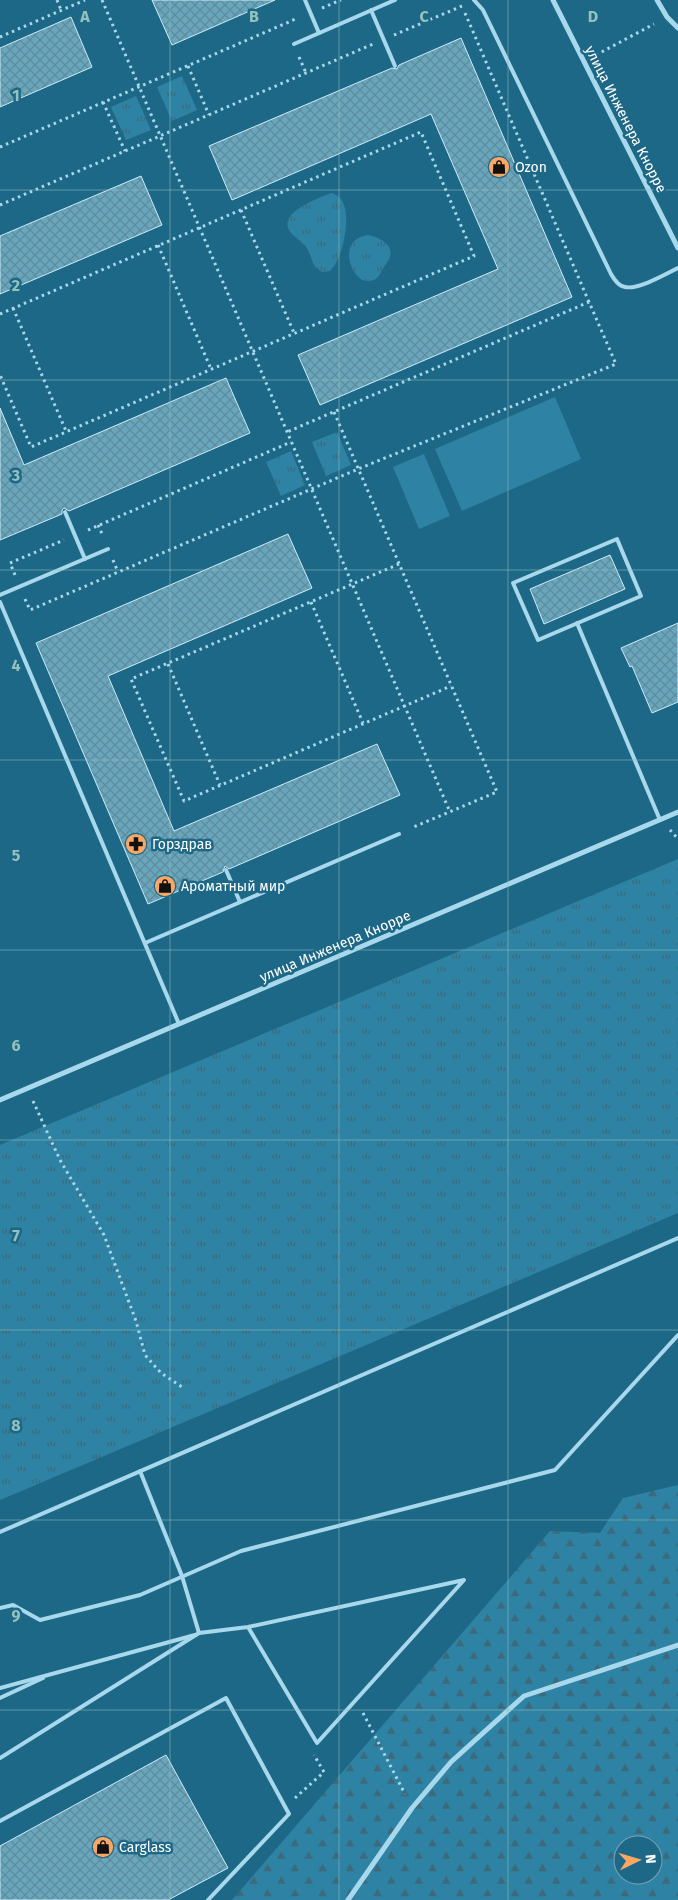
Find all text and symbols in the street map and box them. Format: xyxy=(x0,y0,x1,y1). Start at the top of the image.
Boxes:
text: A xyxy=(79,7,90,26)
text: B xyxy=(249,7,259,26)
text: C xyxy=(419,7,429,26)
text: D xyxy=(588,7,598,26)
street label: улица Инженера Кнорре xyxy=(581,43,670,196)
text: 1 xyxy=(12,86,20,105)
shop icon: Ozon xyxy=(487,155,511,179)
place label: Ozon xyxy=(515,159,547,176)
text: 2 xyxy=(12,276,20,295)
text: 3 xyxy=(11,466,20,485)
text: 4 xyxy=(11,656,21,675)
pharmacy icon: Горздрав xyxy=(124,832,148,856)
place label: Горздрав xyxy=(152,836,212,853)
text: 5 xyxy=(12,846,21,865)
shop icon: Ароматный мир xyxy=(153,874,177,898)
place label: Ароматный мир xyxy=(181,878,285,895)
street label: улица Инженера Кнорре xyxy=(257,907,413,986)
text: 6 xyxy=(11,1036,21,1055)
text: 7 xyxy=(12,1226,20,1245)
text: 8 xyxy=(11,1416,21,1435)
text: 9 xyxy=(12,1606,21,1625)
shop icon: Carglass xyxy=(91,1835,115,1859)
north arrow xyxy=(613,1835,663,1885)
place label: Carglass xyxy=(119,1839,172,1856)
text: N xyxy=(642,1854,659,1864)

